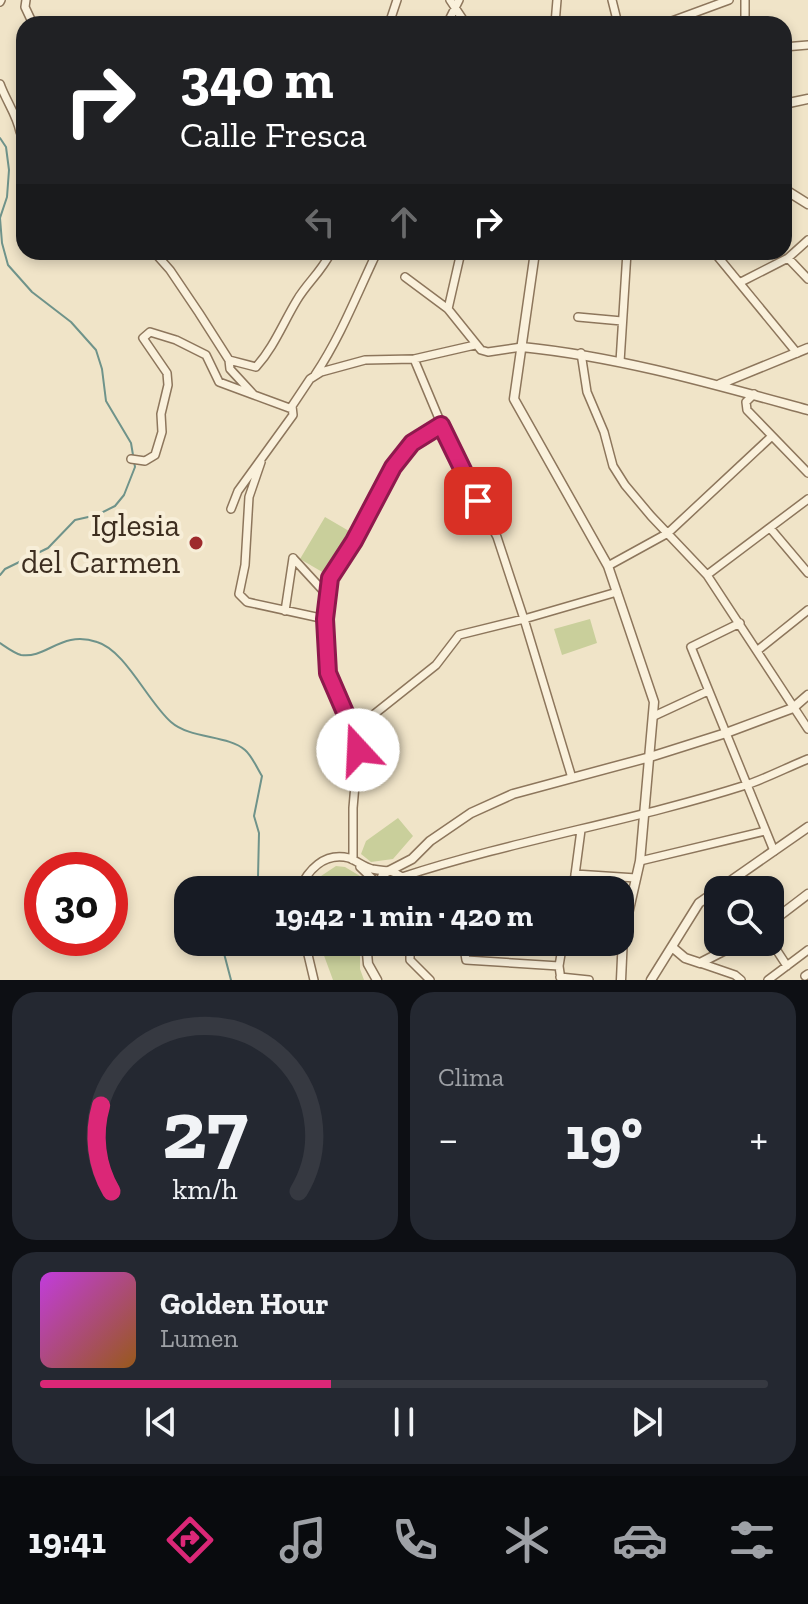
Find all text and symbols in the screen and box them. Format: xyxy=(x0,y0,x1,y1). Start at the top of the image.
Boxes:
text: 340 m xyxy=(180,45,334,112)
icon: right xyxy=(48,48,152,152)
text: Calle Fresca xyxy=(180,113,367,156)
icon: left xyxy=(298,200,342,244)
icon: ahead xyxy=(382,200,426,244)
icon: right xyxy=(466,200,510,244)
pin xyxy=(444,467,512,535)
icon: arrive xyxy=(456,479,500,523)
place label: Iglesia del Carmen xyxy=(21,506,181,581)
marker: Iglesia del Carmen xyxy=(187,534,205,552)
position arrow xyxy=(316,708,400,792)
speed limit sign: 30 xyxy=(24,852,128,956)
map controls xyxy=(704,876,784,956)
button: search xyxy=(704,876,784,956)
text: 19:42 · 1 min · 420 m xyxy=(275,898,533,934)
text: Clima xyxy=(438,1061,504,1093)
text: 27 xyxy=(162,1079,248,1179)
text: 19° xyxy=(565,1102,643,1174)
text: − xyxy=(438,1112,459,1165)
text: + xyxy=(749,1112,768,1165)
text: km/h xyxy=(172,1172,238,1206)
text: Golden Hour xyxy=(160,1286,328,1322)
text: Lumen xyxy=(160,1322,238,1354)
icon: previous xyxy=(139,1400,183,1444)
icon: pause xyxy=(382,1400,426,1444)
icon: next xyxy=(625,1400,669,1444)
icon: directions xyxy=(162,1512,218,1568)
icon: music xyxy=(275,1512,331,1568)
icon: phone xyxy=(387,1512,443,1568)
icon: climate xyxy=(499,1512,555,1568)
icon: car xyxy=(612,1512,668,1568)
icon: filters xyxy=(724,1512,780,1568)
text: 19:41 xyxy=(28,1519,106,1562)

